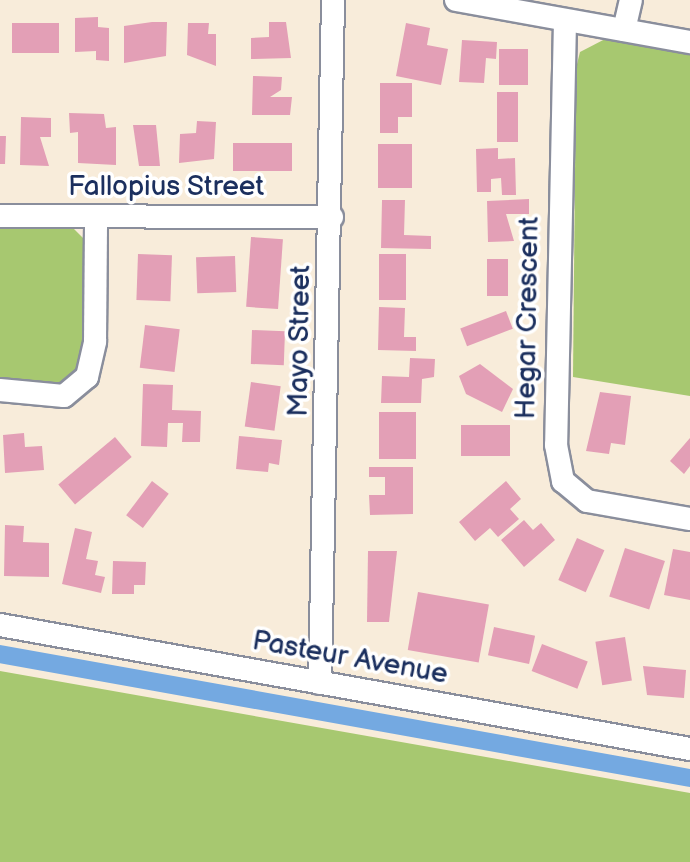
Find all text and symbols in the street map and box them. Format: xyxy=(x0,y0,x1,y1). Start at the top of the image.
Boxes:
street label: Fallopius Street xyxy=(68,170,264,204)
street label: Hegar Crescent xyxy=(509,216,547,420)
street label: Mayo Street xyxy=(282,265,318,417)
street label: Pasteur Avenue xyxy=(250,624,450,692)

